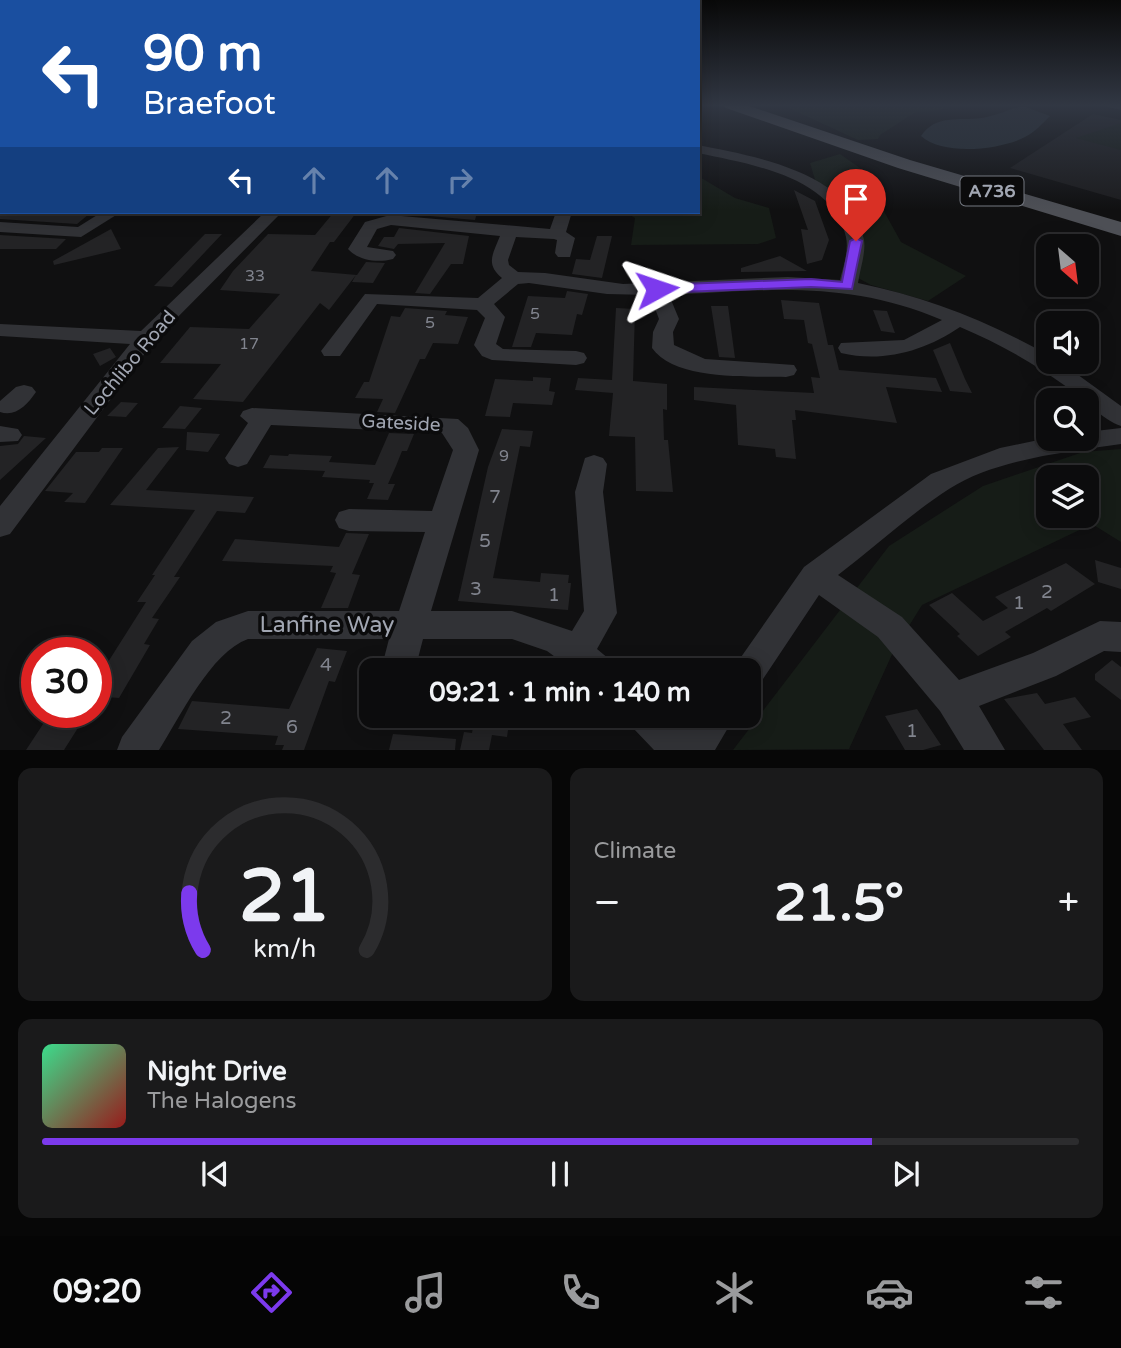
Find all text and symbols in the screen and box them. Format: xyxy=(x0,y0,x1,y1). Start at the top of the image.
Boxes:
text: 90 m xyxy=(143,25,262,84)
icon: left xyxy=(28,28,119,119)
text: Braefoot xyxy=(143,85,276,123)
icon: left xyxy=(222,161,260,199)
icon: ahead xyxy=(295,161,333,199)
icon: ahead xyxy=(368,161,406,199)
icon: right xyxy=(441,161,479,199)
pin xyxy=(826,169,886,241)
road number: A736 xyxy=(960,176,1024,206)
icon: arrive xyxy=(837,180,875,218)
north arrow xyxy=(1036,234,1099,298)
map controls xyxy=(1036,234,1099,528)
position arrow xyxy=(620,252,694,326)
house number: 33 xyxy=(245,266,265,286)
house number: 5 xyxy=(530,304,540,324)
street label: Lochlibo Road xyxy=(80,306,180,420)
button: sound xyxy=(1036,311,1099,374)
house number: 5 xyxy=(425,313,435,333)
house number: 17 xyxy=(239,334,259,354)
button: search xyxy=(1036,388,1099,451)
street label: Gateside xyxy=(361,410,441,436)
house number: 9 xyxy=(499,446,509,466)
button: layers xyxy=(1036,465,1099,528)
house number: 7 xyxy=(489,486,501,508)
house number: 5 xyxy=(479,530,491,552)
house number: 3 xyxy=(470,578,482,600)
house number: 2 xyxy=(1041,581,1053,603)
house number: 1 xyxy=(548,584,560,606)
house number: 1 xyxy=(1013,592,1025,614)
street label: Lanfine Way xyxy=(260,611,394,639)
speed limit sign: 30 xyxy=(21,637,112,728)
house number: 4 xyxy=(320,654,332,676)
text: 09:21 · 1 min · 140 m xyxy=(429,677,691,708)
house number: 2 xyxy=(220,707,232,729)
house number: 6 xyxy=(286,716,298,738)
house number: 1 xyxy=(906,720,918,742)
text: Climate xyxy=(594,837,676,865)
text: 21 xyxy=(239,854,330,942)
text: 21.5° xyxy=(774,872,904,935)
text: − xyxy=(594,880,621,926)
text: + xyxy=(1058,880,1079,926)
text: km/h xyxy=(253,934,316,964)
text: Night Drive xyxy=(147,1056,287,1087)
text: The Halogens xyxy=(147,1087,296,1115)
icon: previous xyxy=(196,1155,234,1193)
icon: pause xyxy=(541,1155,579,1193)
icon: next xyxy=(887,1155,925,1193)
icon: directions xyxy=(247,1268,296,1317)
icon: music xyxy=(401,1268,450,1317)
icon: phone xyxy=(556,1268,605,1317)
icon: climate xyxy=(710,1268,759,1317)
icon: car xyxy=(865,1268,914,1317)
icon: filters xyxy=(1019,1268,1068,1317)
text: 09:20 xyxy=(53,1273,141,1311)

